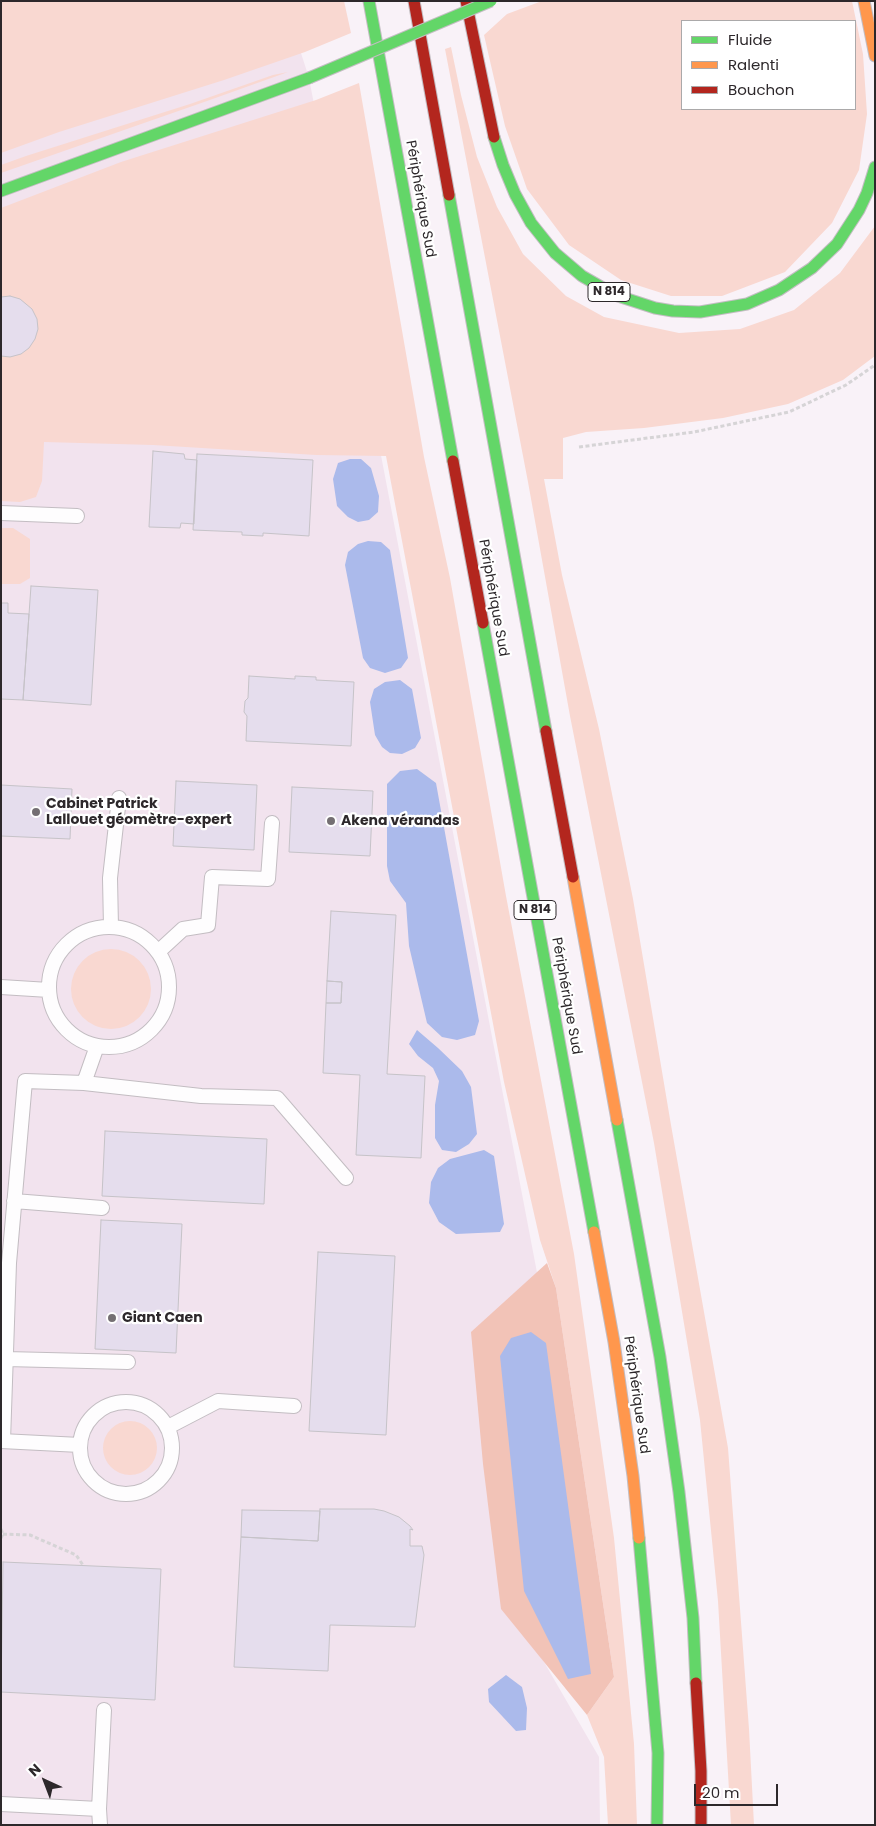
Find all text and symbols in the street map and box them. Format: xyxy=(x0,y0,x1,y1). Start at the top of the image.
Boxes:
legend xyxy=(681,20,856,110)
text: Fluide xyxy=(728,29,772,50)
text: Ralenti xyxy=(728,54,779,75)
text: Bouchon xyxy=(728,79,794,100)
street label: Périphérique Sud xyxy=(401,139,439,259)
road number: N 814 xyxy=(588,282,630,302)
street label: Périphérique Sud xyxy=(474,538,512,658)
place label: Cabinet Patrick Lallouet géomètre-expert xyxy=(46,796,232,829)
marker: Cabinet Patrick Lallouet géomètre-expert xyxy=(30,806,42,818)
place label: Akena vérandas xyxy=(341,813,460,829)
marker: Akena vérandas xyxy=(325,815,337,827)
road number: N 814 xyxy=(514,900,556,920)
street label: Périphérique Sud xyxy=(547,936,585,1056)
place label: Giant Caen xyxy=(122,1310,203,1326)
marker: Giant Caen xyxy=(106,1312,118,1324)
street label: Périphérique Sud xyxy=(619,1335,653,1455)
north arrow xyxy=(20,1756,70,1806)
text: N xyxy=(24,1759,45,1781)
scale bar xyxy=(696,1774,780,1806)
text: 20 m xyxy=(702,1782,740,1803)

